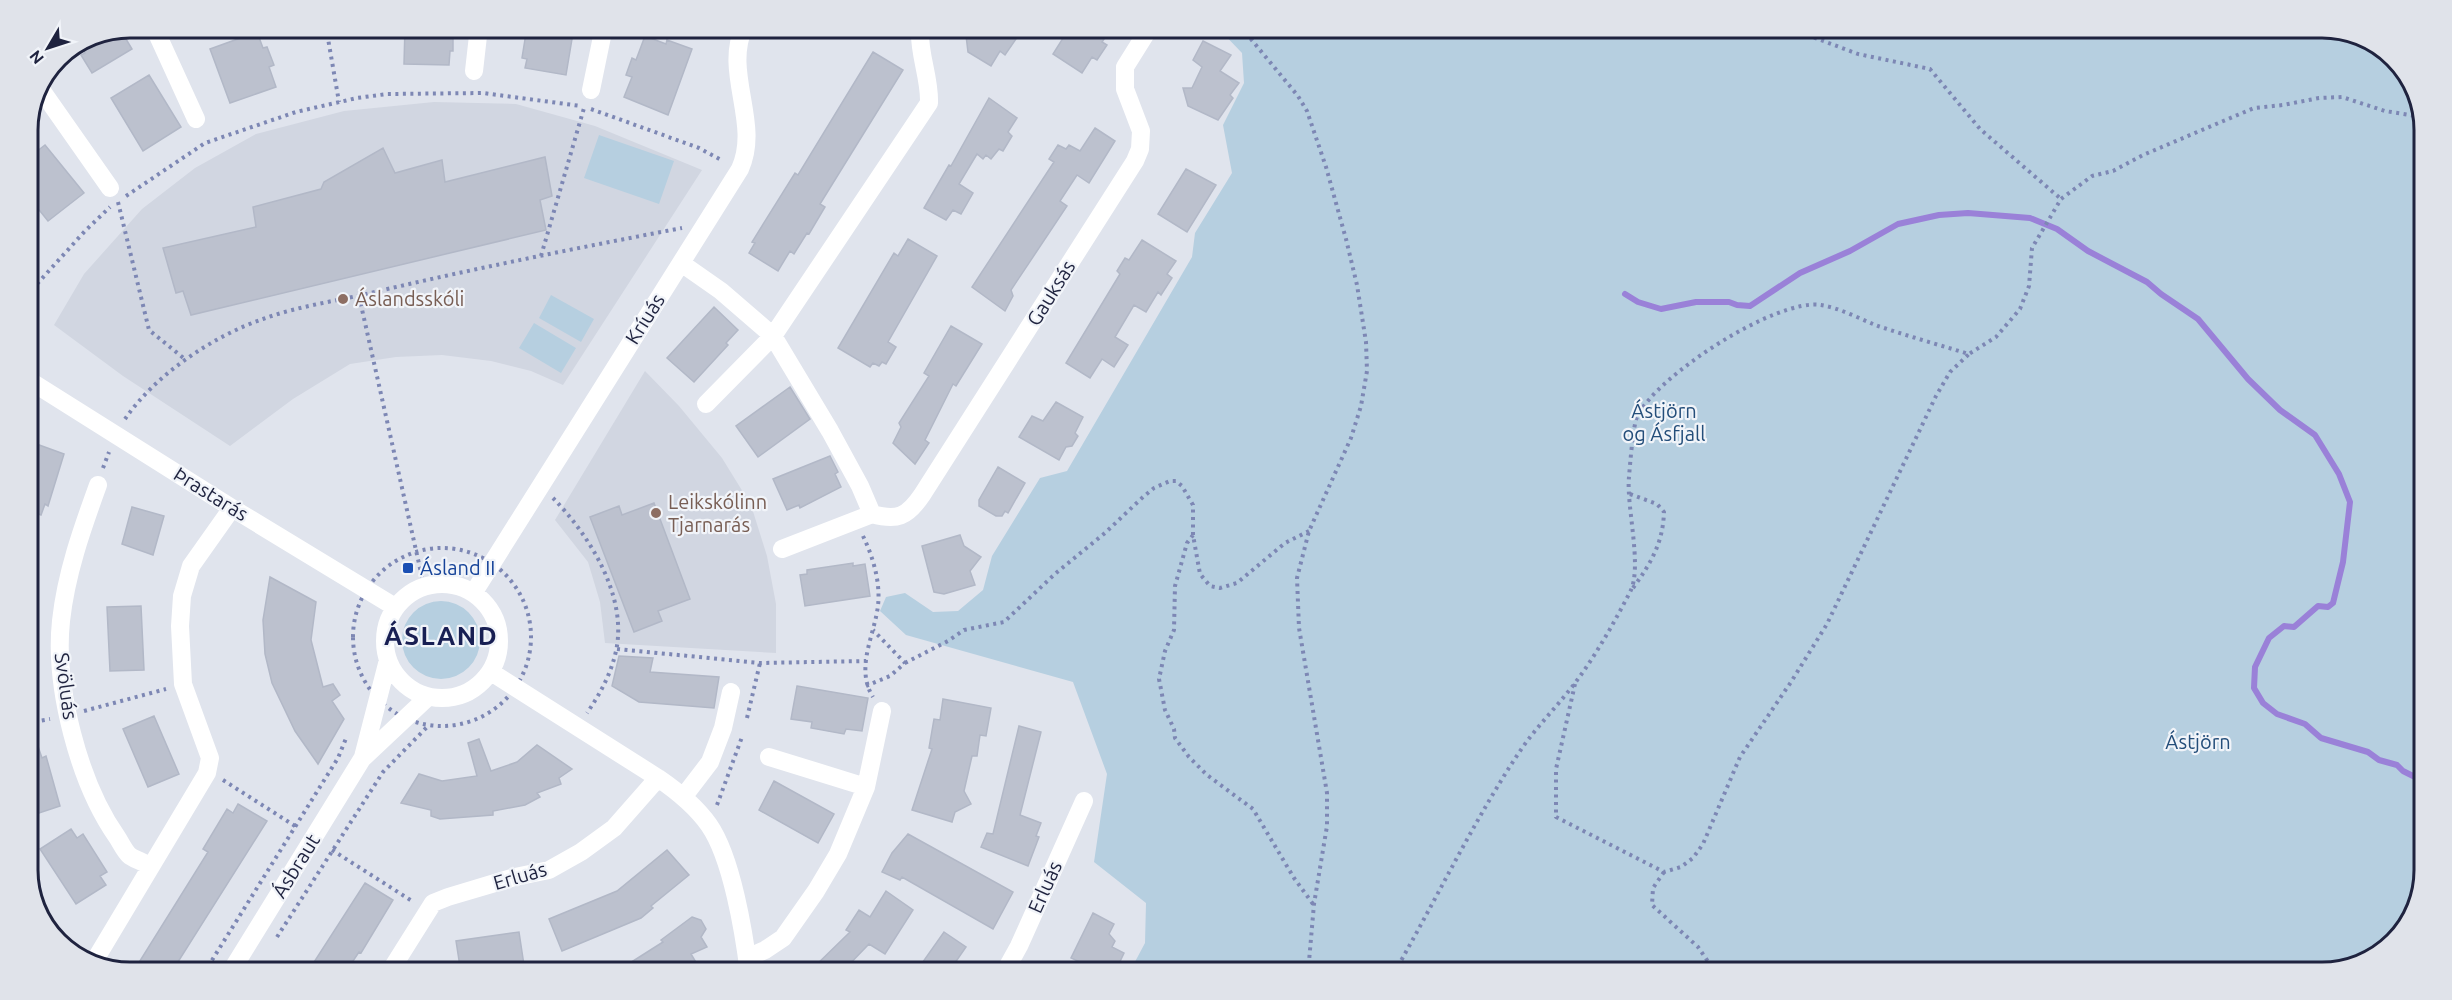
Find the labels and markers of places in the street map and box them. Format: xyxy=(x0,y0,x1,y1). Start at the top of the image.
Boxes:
place label: Áslandsskóli xyxy=(355,287,464,310)
marker: Áslandsskóli xyxy=(336,292,350,306)
place label: Leikskólinn Tjarnarás xyxy=(668,490,767,536)
marker: Leikskólinn Tjarnarás xyxy=(649,506,663,520)
place label: Ásland II xyxy=(420,556,495,579)
marker: Ásland II xyxy=(401,561,415,575)

